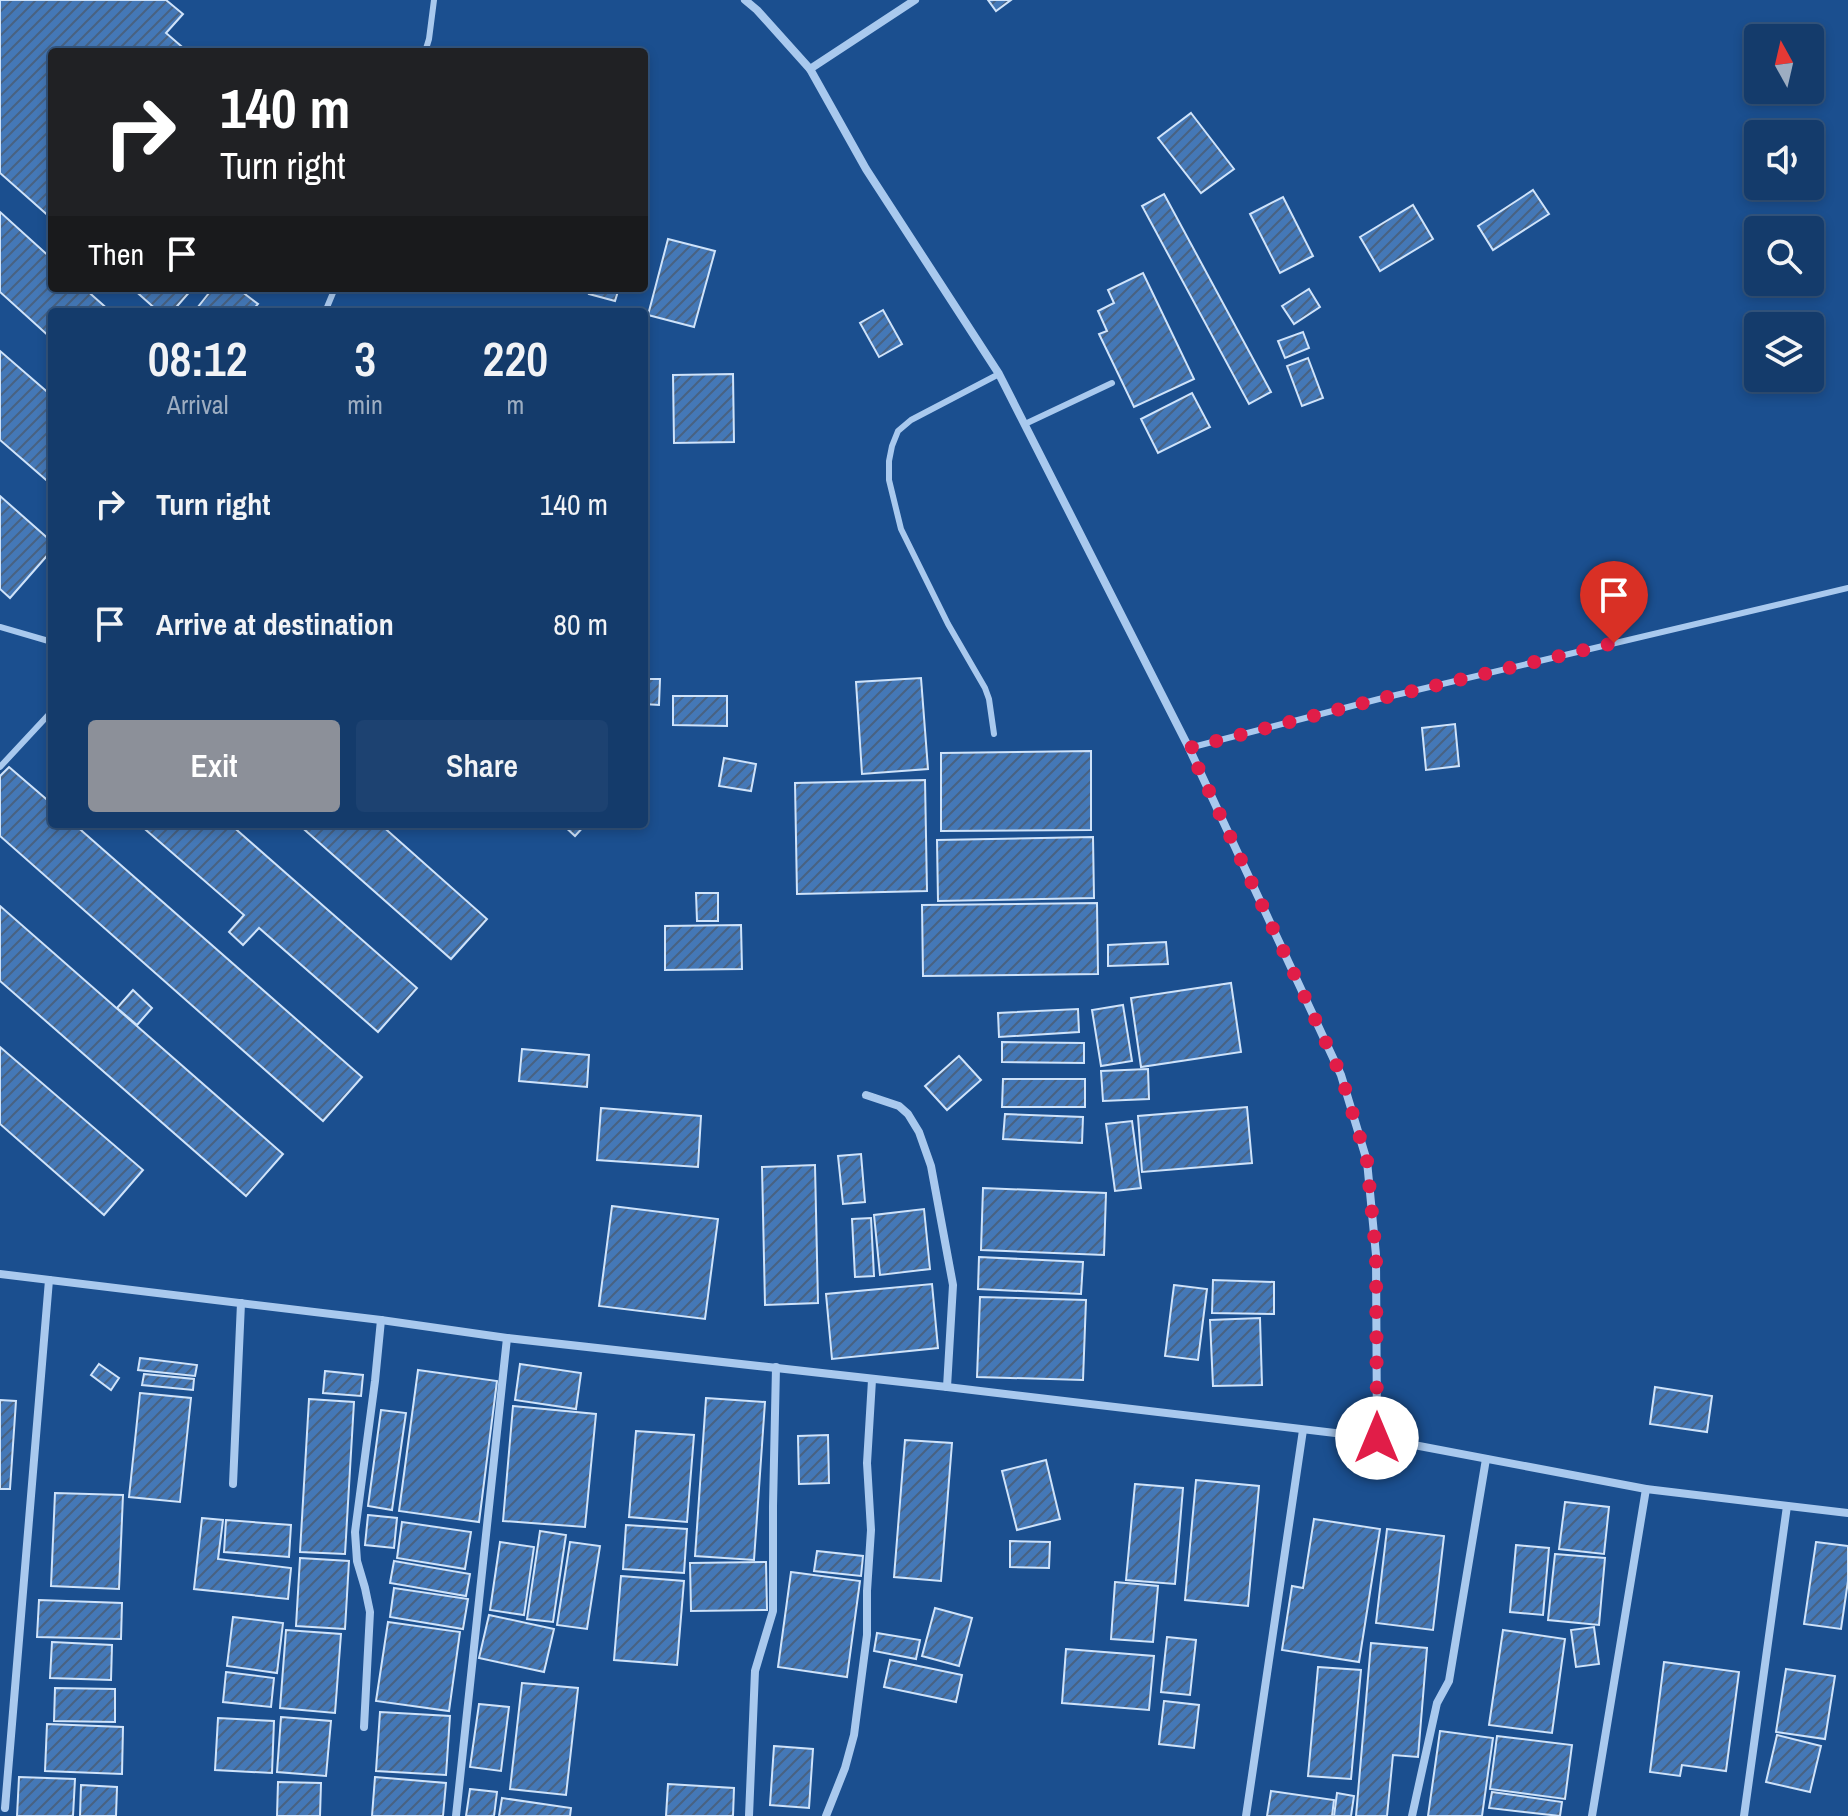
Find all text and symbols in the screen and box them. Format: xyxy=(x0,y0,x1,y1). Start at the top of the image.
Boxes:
north arrow xyxy=(1744,24,1824,104)
map controls xyxy=(1744,24,1824,392)
text: 140 m xyxy=(220,70,350,145)
icon: right xyxy=(88,80,192,184)
button: sound xyxy=(1744,120,1824,200)
text: Turn right xyxy=(220,142,345,190)
button: search xyxy=(1744,216,1824,296)
icon: arrive xyxy=(160,232,204,276)
text: Then xyxy=(88,234,144,274)
button: layers xyxy=(1744,312,1824,392)
text: 08:12 xyxy=(148,326,248,391)
text: 3 xyxy=(354,326,376,391)
text: 220 xyxy=(483,326,548,391)
text: Arrival xyxy=(167,387,228,422)
text: min xyxy=(347,387,383,422)
text: m xyxy=(507,387,524,422)
icon: right xyxy=(88,482,132,526)
text: Turn right xyxy=(156,484,270,524)
text: 140 m xyxy=(540,484,608,524)
pin xyxy=(1580,561,1648,643)
icon: arrive xyxy=(1592,573,1636,617)
icon: arrive xyxy=(88,602,132,646)
text: Arrive at destination xyxy=(156,604,394,644)
text: 80 m xyxy=(553,604,608,644)
button: Exit xyxy=(88,720,340,812)
button: Share xyxy=(356,720,608,812)
position arrow xyxy=(1335,1396,1419,1480)

